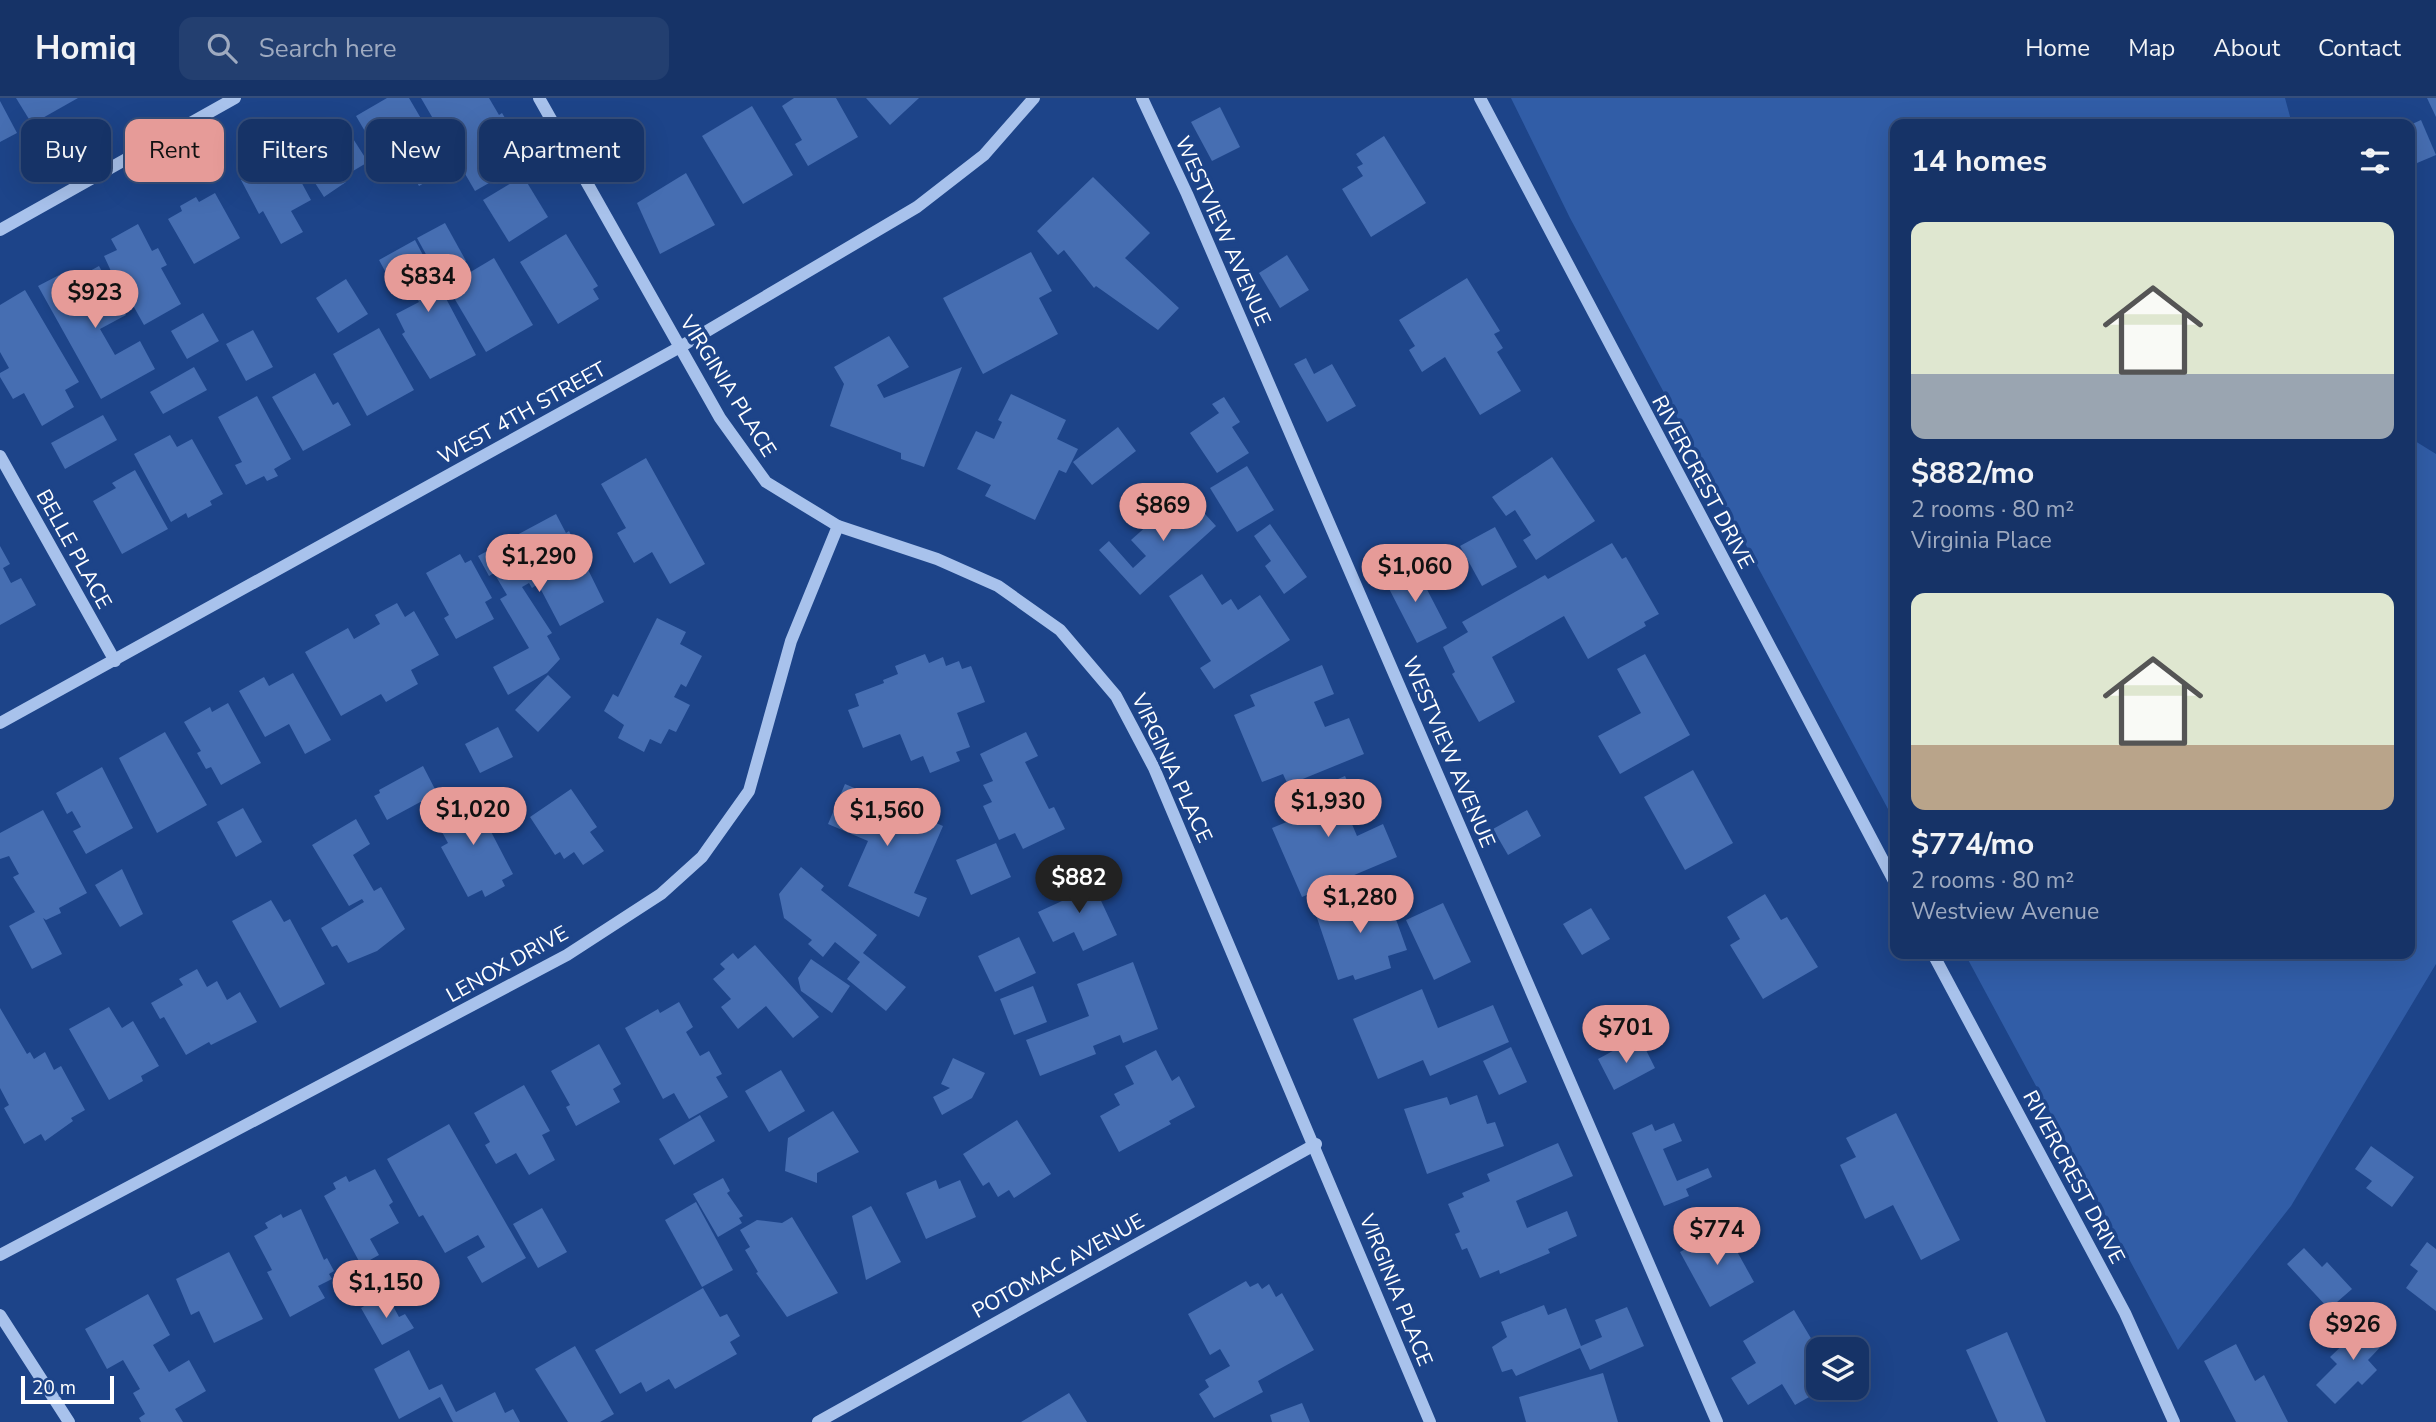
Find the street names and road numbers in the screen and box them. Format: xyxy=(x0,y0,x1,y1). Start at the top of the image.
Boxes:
street label: WESTVIEW AVENUE xyxy=(1169,132,1277,330)
street label: VIRGINIA PLACE xyxy=(673,309,783,462)
street label: WEST 4TH STREET xyxy=(433,355,612,471)
street label: RIVERCREST DRIVE xyxy=(1645,390,1761,574)
street label: BELLE PLACE xyxy=(30,484,118,614)
street label: WESTVIEW AVENUE xyxy=(1396,652,1502,852)
street label: VIRGINIA PLACE xyxy=(1125,688,1219,847)
street label: LENOX DRIVE xyxy=(441,919,573,1009)
street label: RIVERCREST DRIVE xyxy=(2016,1085,2132,1269)
street label: POTOMAC AVENUE xyxy=(967,1207,1149,1325)
street label: VIRGINIA PLACE xyxy=(1352,1209,1439,1370)

